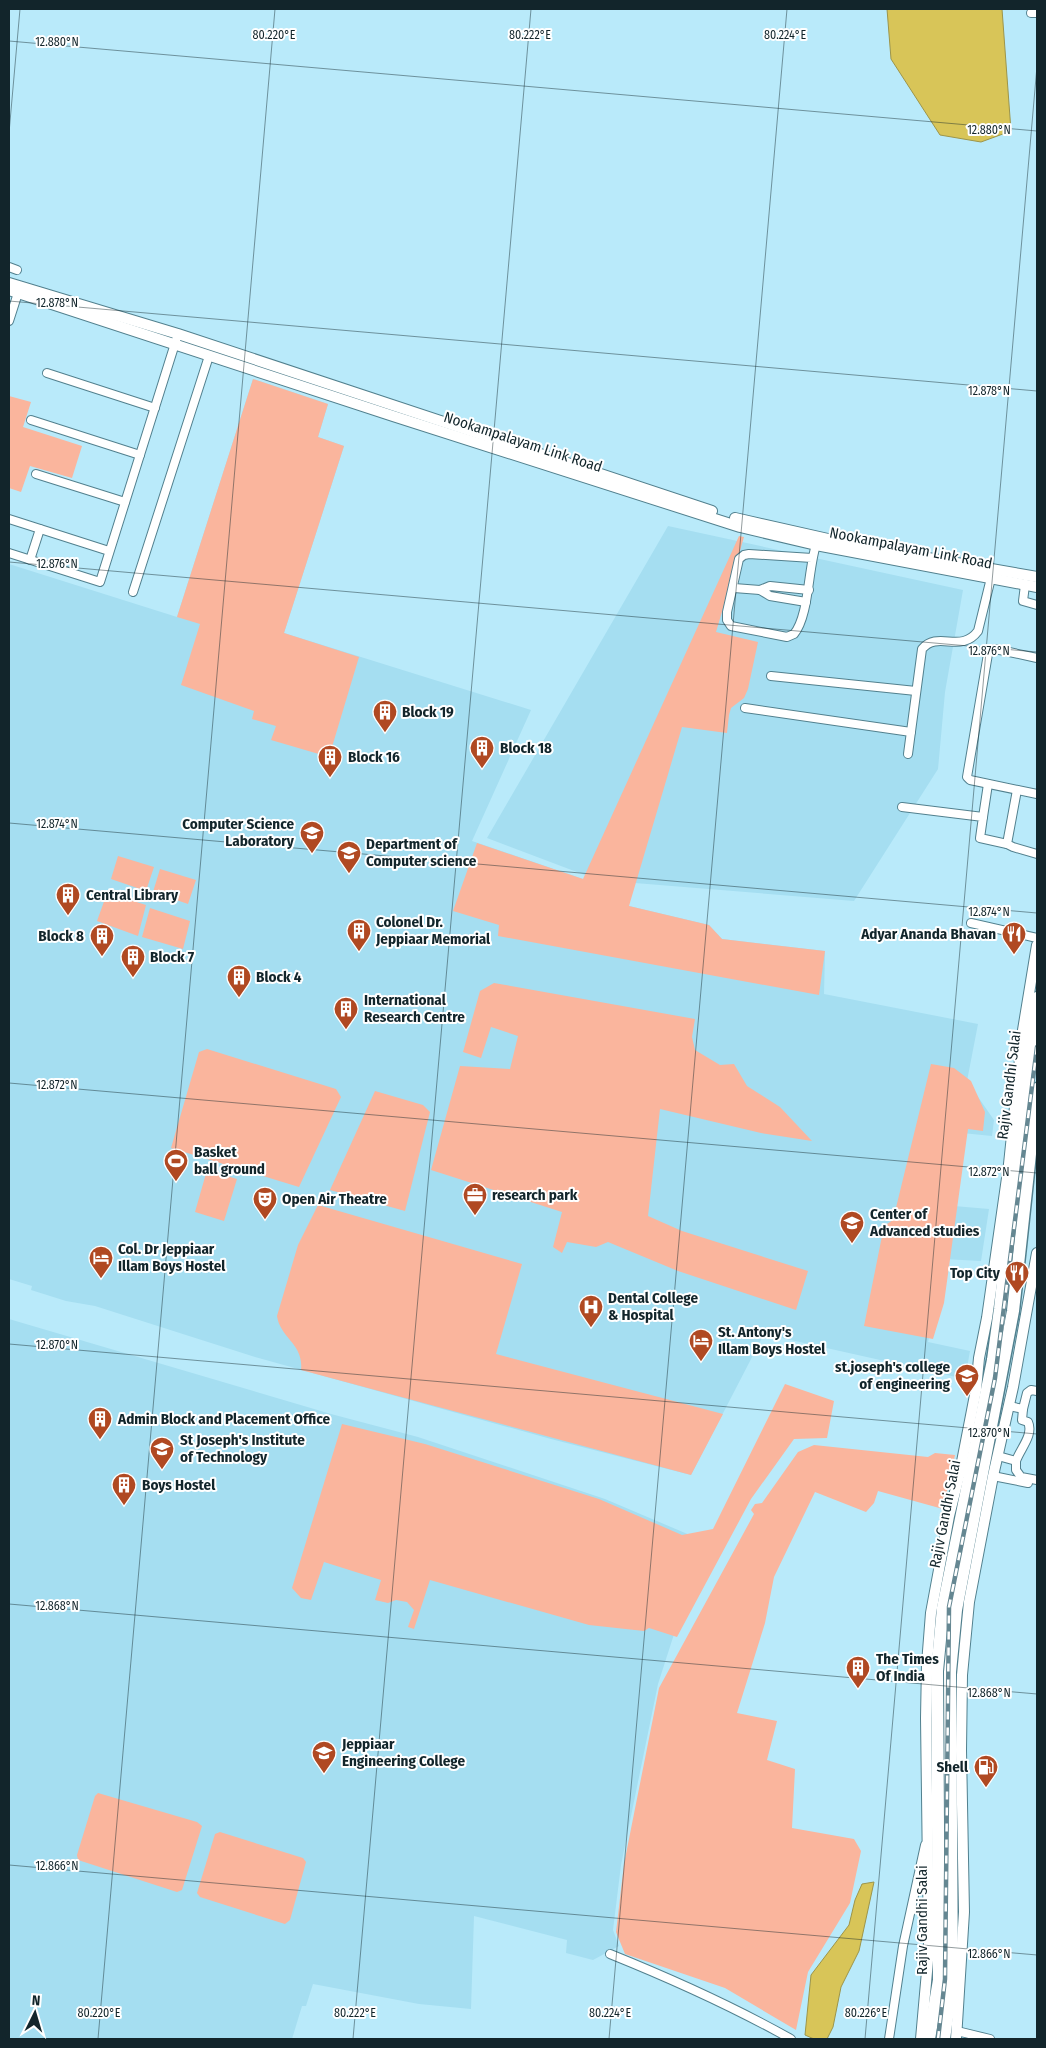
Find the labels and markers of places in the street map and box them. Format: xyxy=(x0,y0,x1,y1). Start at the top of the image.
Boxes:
building icon: Block 19 xyxy=(372,699,398,733)
place label: Block 19 xyxy=(402,703,454,721)
building icon: Block 18 xyxy=(469,735,495,769)
place label: Block 18 xyxy=(500,739,552,757)
building icon: Block 16 xyxy=(317,744,343,778)
place label: Block 16 xyxy=(348,748,400,766)
place label: Computer Science Laboratory xyxy=(182,815,295,850)
school or university icon: Computer Science Laboratory xyxy=(299,820,325,854)
place label: Department of Computer science xyxy=(366,835,477,870)
school or university icon: Department of Computer science xyxy=(336,840,362,874)
building icon: Central Library xyxy=(55,882,81,916)
place label: Central Library xyxy=(86,886,179,904)
place label: Colonel Dr. Jeppiaar Memorial xyxy=(375,913,491,948)
building icon: Colonel Dr. Jeppiaar Memorial xyxy=(346,918,372,952)
restaurant icon: Adyar Ananda Bhavan xyxy=(1001,921,1027,955)
building icon: Block 8 xyxy=(89,923,115,957)
place label: Adyar Ananda Bhavan xyxy=(860,925,996,943)
place label: Block 8 xyxy=(38,927,84,945)
building icon: Block 7 xyxy=(120,944,146,978)
place label: Block 7 xyxy=(150,948,195,966)
building icon: Block 4 xyxy=(226,964,252,998)
place label: Block 4 xyxy=(256,968,302,986)
place label: International Research Centre xyxy=(364,991,465,1026)
building icon: International Research Centre xyxy=(333,996,359,1030)
place label: Basket ball ground xyxy=(194,1143,265,1178)
sports icon: Basket ball ground xyxy=(163,1148,189,1182)
office icon: research park xyxy=(462,1182,488,1216)
theatre icon: Open Air Theatre xyxy=(252,1186,278,1220)
place label: research park xyxy=(492,1186,578,1204)
place label: Open Air Theatre xyxy=(282,1190,387,1208)
place label: Center of Advanced studies xyxy=(869,1205,980,1240)
school or university icon: Center of Advanced studies xyxy=(839,1210,865,1244)
place label: Col. Dr Jeppiaar Illam Boys Hostel xyxy=(118,1240,226,1275)
hotel icon: Col. Dr Jeppiaar Illam Boys Hostel xyxy=(88,1245,114,1279)
restaurant icon: Top City xyxy=(1004,1260,1030,1294)
place label: Top City xyxy=(950,1264,1001,1282)
place label: Dental College & Hospital xyxy=(608,1289,698,1324)
hospital icon: Dental College & Hospital xyxy=(578,1294,604,1328)
place label: St. Antony's Illam Boys Hostel xyxy=(718,1323,826,1358)
hotel icon: St. Antony's Illam Boys Hostel xyxy=(688,1328,714,1362)
place label: st.joseph's college of engineering xyxy=(835,1358,951,1393)
school or university icon: st.joseph's college of engineering xyxy=(954,1363,980,1397)
building icon: Admin Block and Placement Office xyxy=(87,1406,113,1440)
place label: Admin Block and Placement Office xyxy=(117,1410,330,1428)
place label: St Joseph's Institute of Technology xyxy=(180,1431,305,1466)
school or university icon: St Joseph's Institute of Technology xyxy=(149,1436,175,1470)
building icon: Boys Hostel xyxy=(111,1472,137,1506)
place label: Boys Hostel xyxy=(142,1476,216,1494)
place label: The Times Of India xyxy=(876,1650,939,1685)
building icon: The Times Of India xyxy=(845,1655,871,1689)
place label: Jeppiaar Engineering College xyxy=(341,1735,465,1770)
school or university icon: Jeppiaar Engineering College xyxy=(311,1740,337,1774)
fuel station icon: Shell xyxy=(973,1754,999,1788)
place label: Shell xyxy=(937,1758,969,1776)

